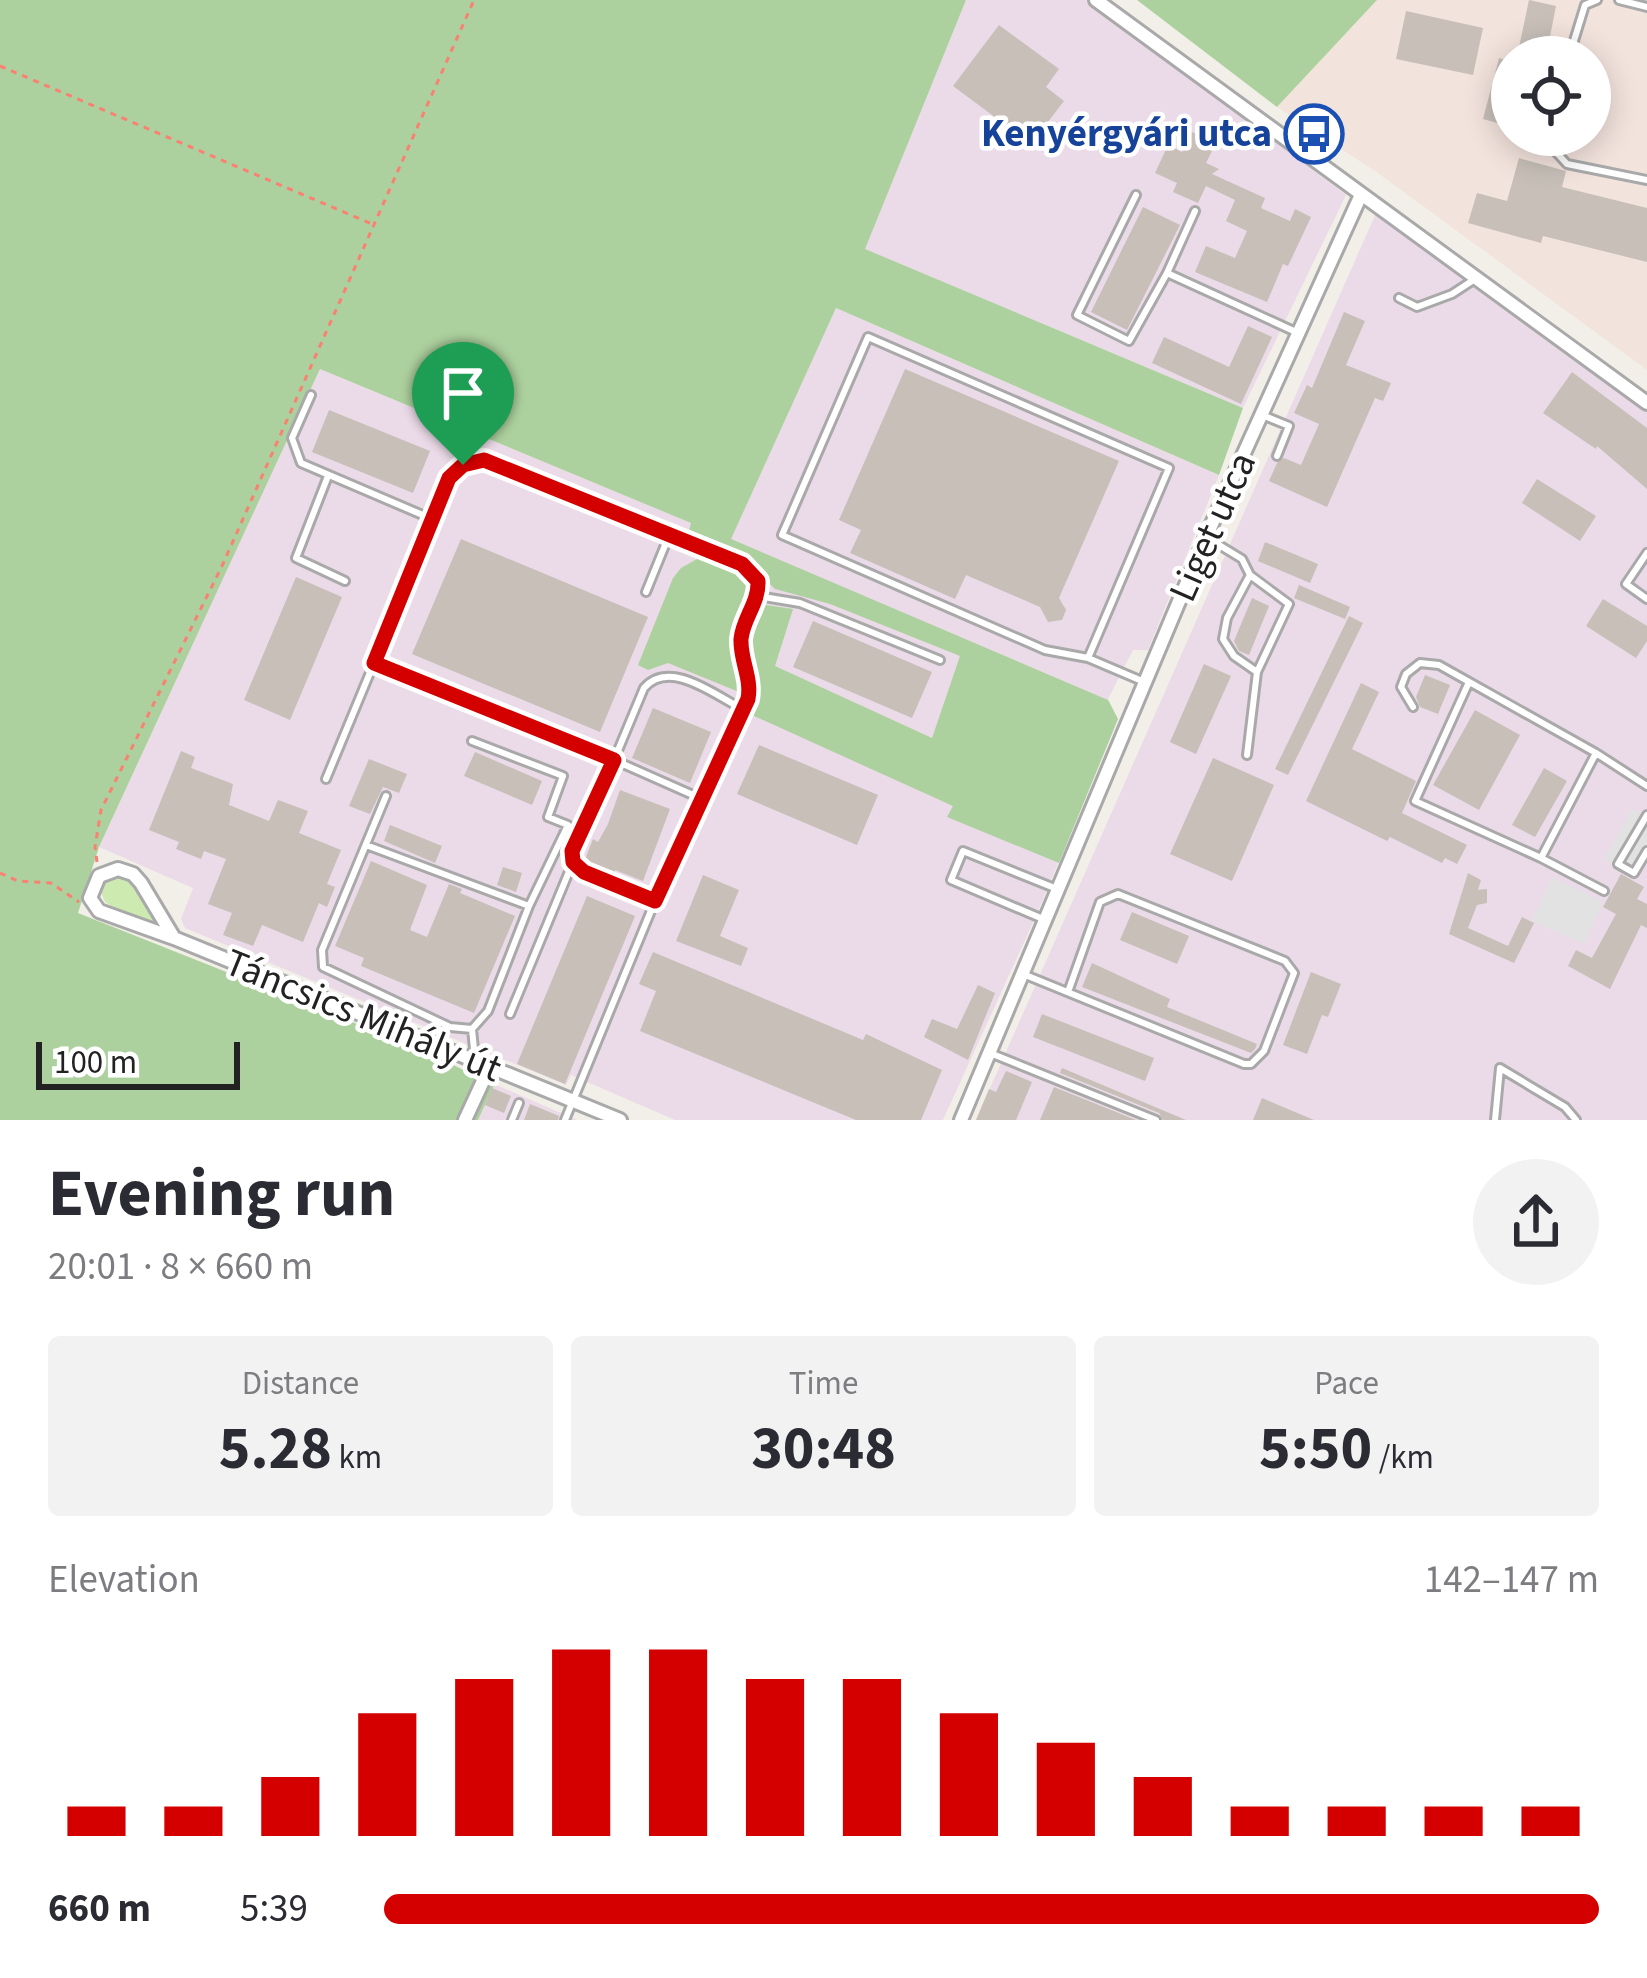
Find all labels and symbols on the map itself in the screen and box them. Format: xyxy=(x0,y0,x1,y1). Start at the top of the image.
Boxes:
bus stop icon: Kenyérgyári utca xyxy=(1283,103,1345,165)
place label: Kenyérgyári utca xyxy=(981,106,1272,162)
pin xyxy=(412,342,514,465)
street label: Liget utca xyxy=(1155,443,1271,611)
street label: Táncsics Mihály út xyxy=(216,935,510,1097)
scale bar xyxy=(36,1036,240,1089)

